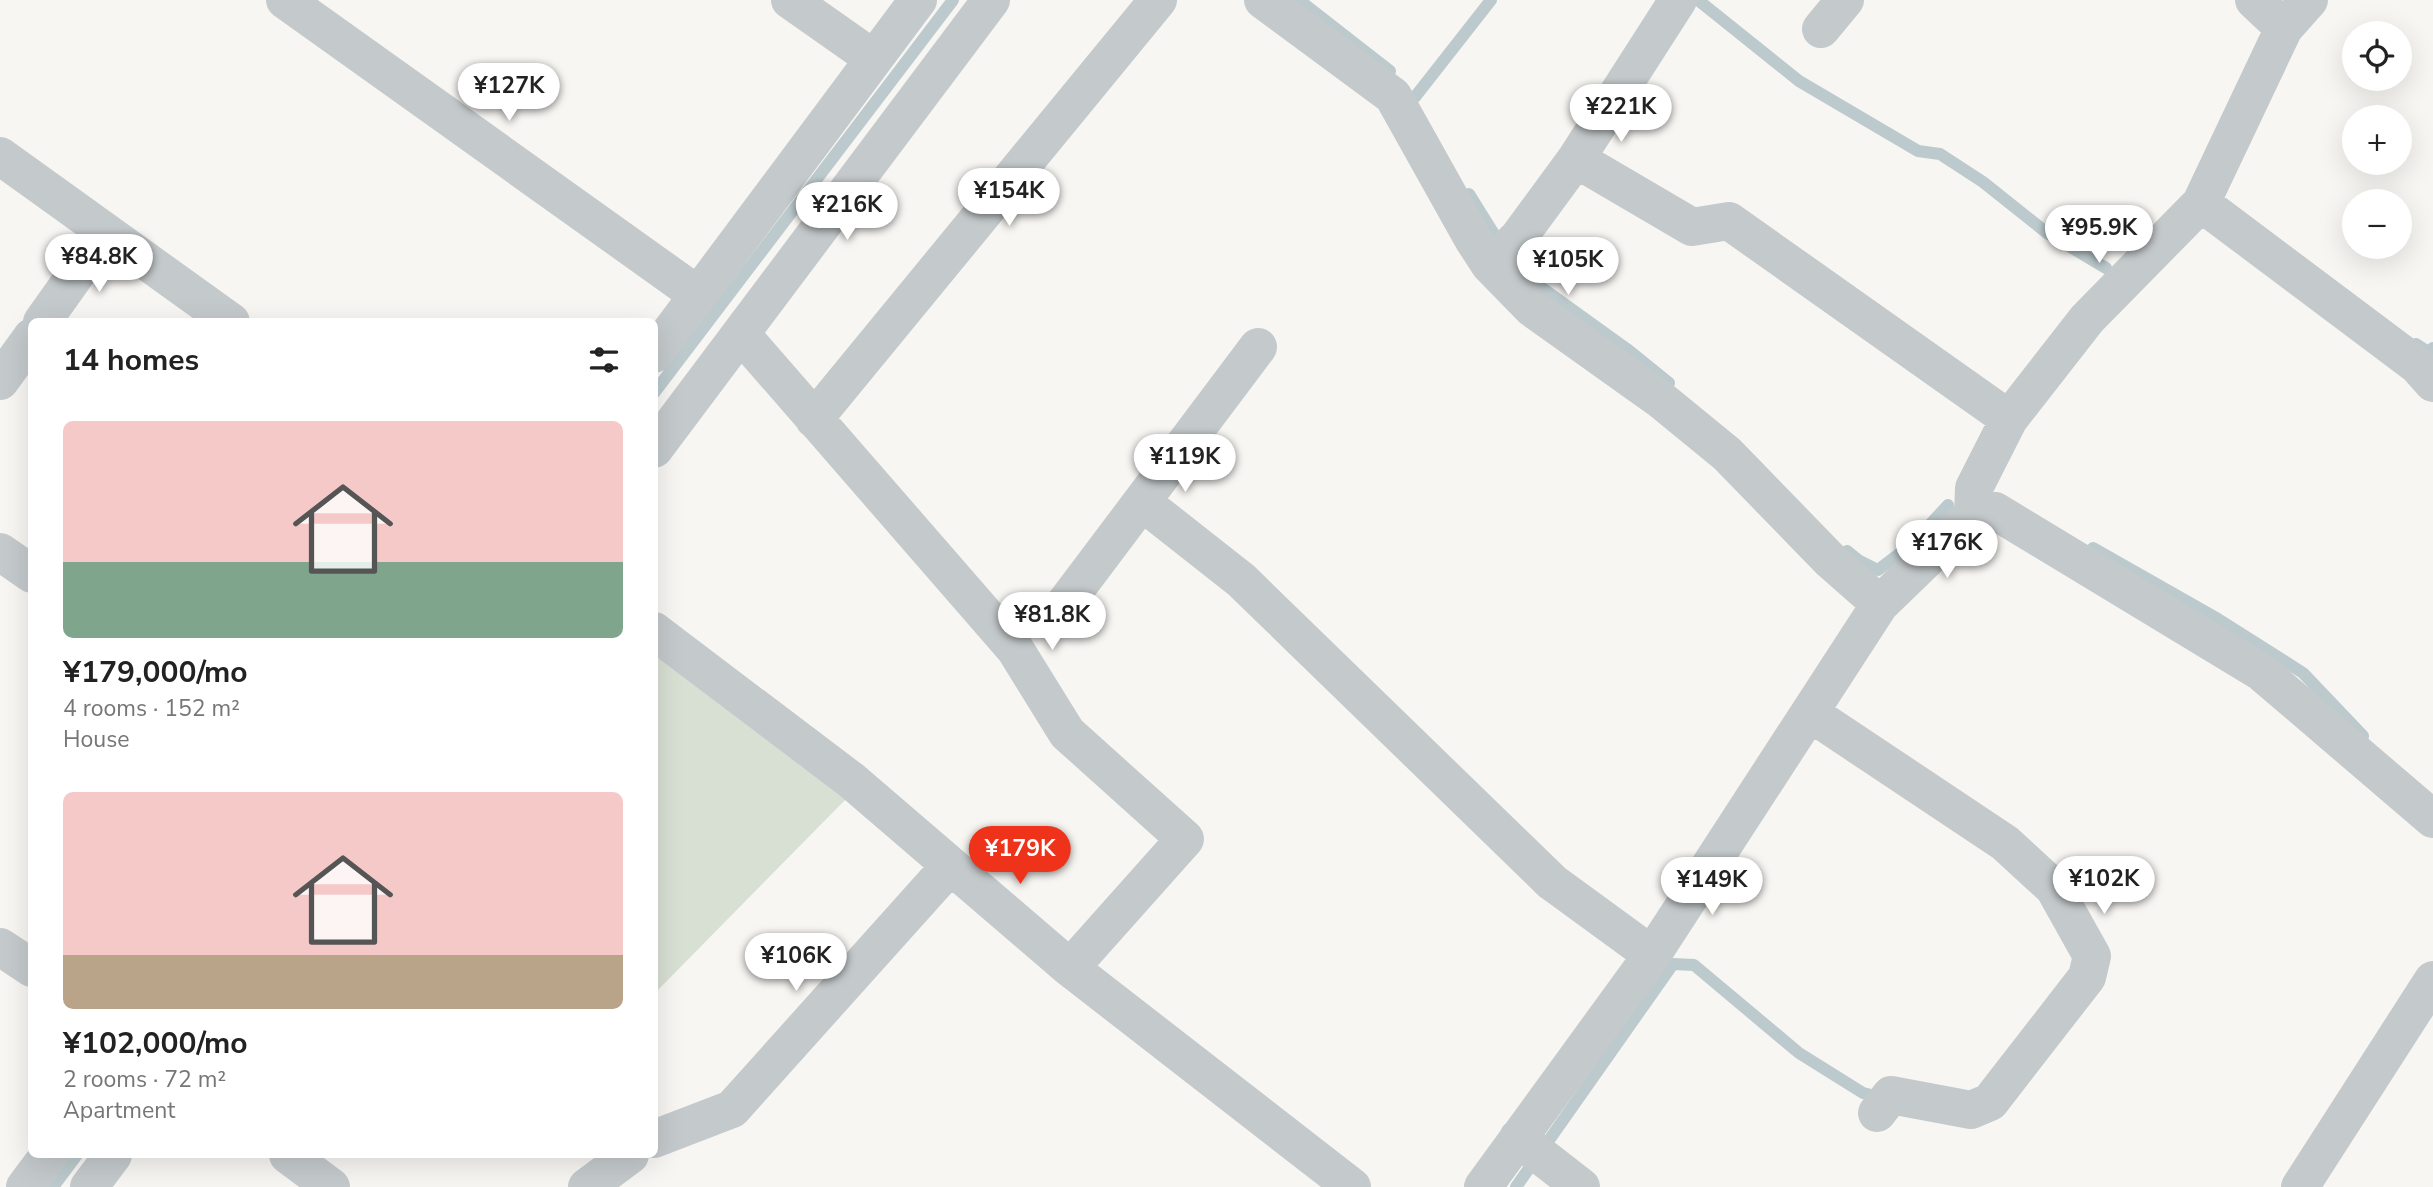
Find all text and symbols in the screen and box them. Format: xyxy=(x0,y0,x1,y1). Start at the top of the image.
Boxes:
map controls xyxy=(2342,21,2412,259)
button: locate xyxy=(2342,21,2412,91)
pin: ¥127K xyxy=(460,64,558,123)
text: ¥127K xyxy=(474,70,544,101)
pin: ¥221K xyxy=(1572,85,1670,144)
text: ¥221K xyxy=(1586,91,1656,122)
button: + xyxy=(2342,105,2412,175)
pin: ¥154K xyxy=(960,168,1058,228)
text: ¥154K xyxy=(974,175,1044,206)
pin: ¥216K xyxy=(798,182,896,242)
text: ¥216K xyxy=(812,189,882,220)
button: − xyxy=(2342,189,2412,259)
pin: ¥95.9K xyxy=(2042,205,2156,265)
text: ¥95.9K xyxy=(2061,212,2137,243)
pin: ¥84.8K xyxy=(42,234,156,294)
pin: ¥105K xyxy=(1519,238,1617,297)
text: ¥84.8K xyxy=(61,241,137,272)
text: ¥105K xyxy=(1533,244,1603,275)
text: 14 homes xyxy=(63,340,199,381)
icon: filters xyxy=(585,341,623,379)
pin: ¥119K xyxy=(1136,434,1234,494)
text: ¥119K xyxy=(1150,441,1220,472)
icon: home xyxy=(280,466,406,592)
pin: ¥176K xyxy=(1898,520,1996,580)
text: ¥176K xyxy=(1912,527,1982,558)
pin: ¥81.8K xyxy=(995,592,1109,652)
text: ¥81.8K xyxy=(1014,599,1090,630)
text: ¥179,000/mo xyxy=(63,652,248,693)
text: 4 rooms · 152 m² xyxy=(63,693,240,724)
text: House xyxy=(63,724,130,755)
pin: ¥179K xyxy=(971,826,1069,886)
text: ¥179K xyxy=(985,833,1055,864)
icon: home xyxy=(280,837,406,963)
pin: ¥102K xyxy=(2055,856,2153,916)
pin: ¥149K xyxy=(1663,858,1761,917)
text: ¥102K xyxy=(2069,863,2139,894)
text: ¥149K xyxy=(1677,864,1747,895)
pin: ¥106K xyxy=(747,934,845,993)
text: ¥106K xyxy=(761,940,831,971)
text: ¥102,000/mo xyxy=(63,1023,248,1064)
text: 2 rooms · 72 m² xyxy=(63,1064,226,1095)
text: Apartment xyxy=(63,1095,175,1126)

